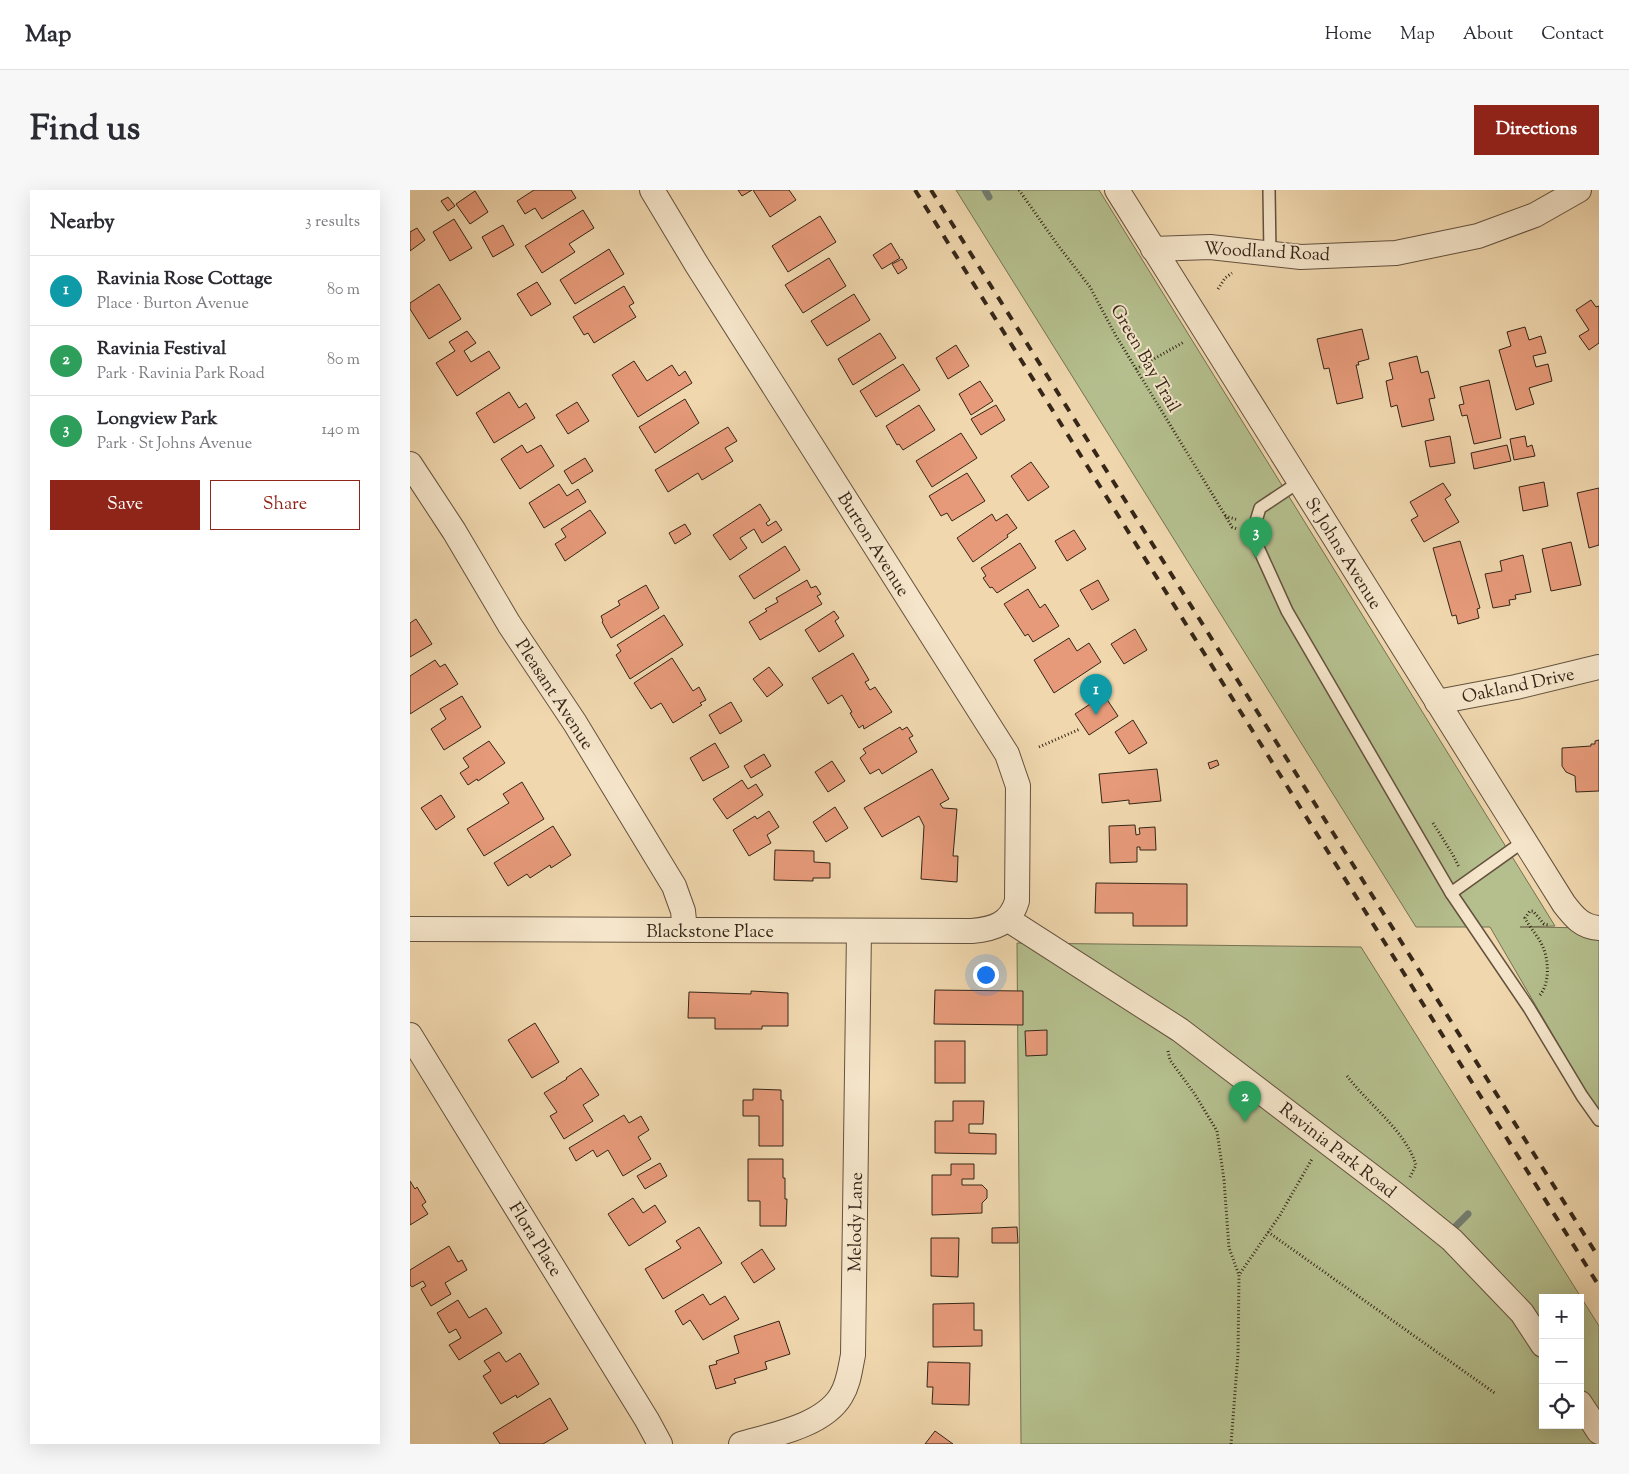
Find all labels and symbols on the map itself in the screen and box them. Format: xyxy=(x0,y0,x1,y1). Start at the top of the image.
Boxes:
street label: Woodland Road xyxy=(1203,237,1331,269)
street label: Green Bay Trail xyxy=(1103,300,1186,418)
street label: Burton Avenue xyxy=(830,488,915,602)
street label: St Johns Avenue xyxy=(1297,493,1387,615)
pin: 3 xyxy=(1240,517,1272,558)
street label: Pleasant Avenue xyxy=(508,634,599,756)
street label: Oakland Drive xyxy=(1460,662,1577,712)
pin: 1 xyxy=(1080,674,1112,715)
street label: Blackstone Place xyxy=(646,920,774,946)
your location xyxy=(973,962,999,988)
pin: 2 xyxy=(1229,1081,1261,1122)
street label: Ravinia Park Road xyxy=(1273,1098,1401,1206)
street label: Melody Lane xyxy=(843,1172,871,1272)
street label: Flora Place xyxy=(501,1198,567,1282)

